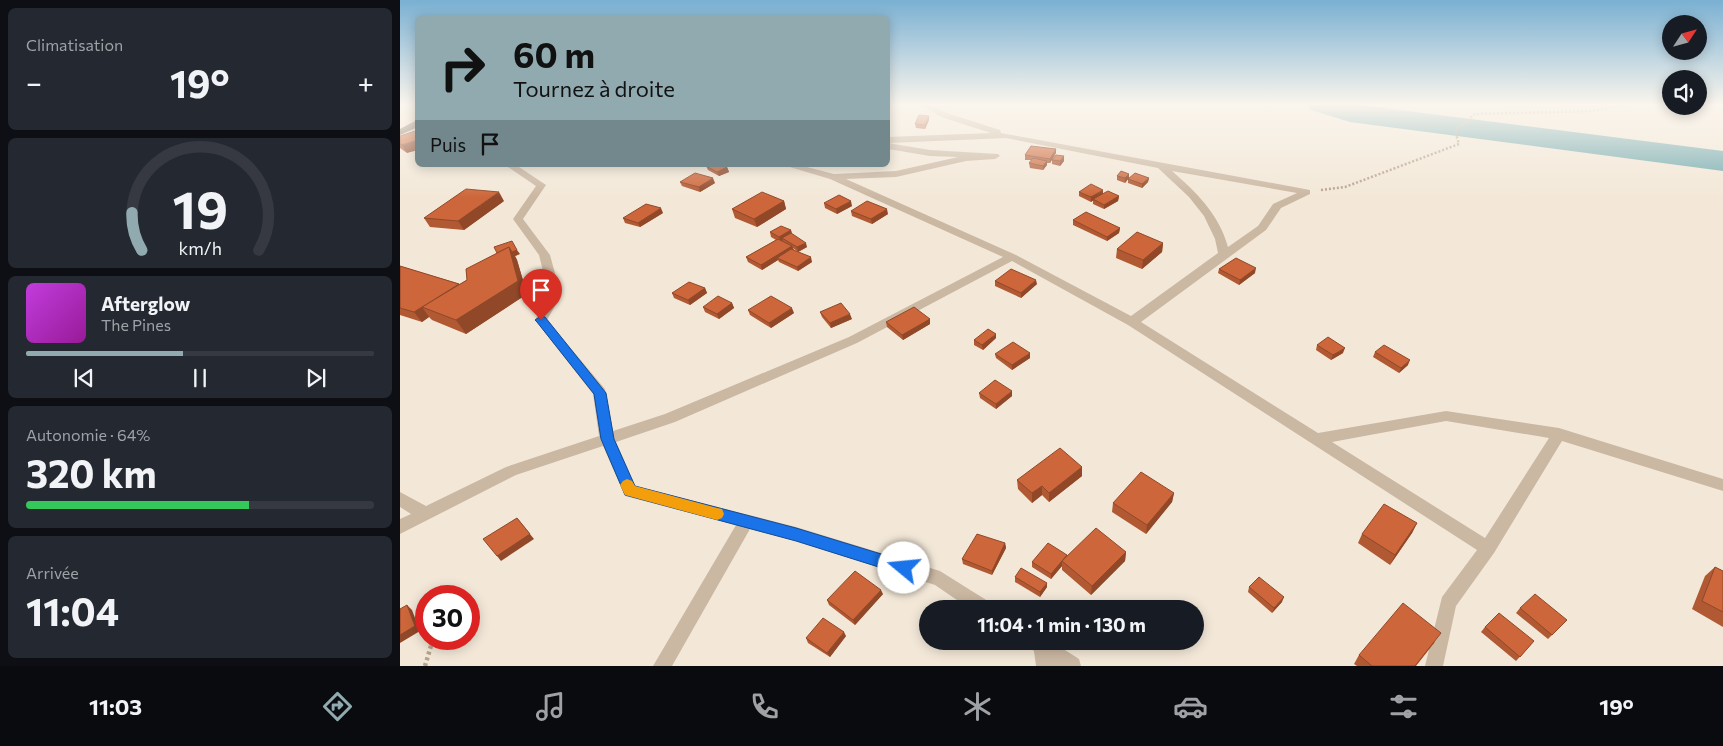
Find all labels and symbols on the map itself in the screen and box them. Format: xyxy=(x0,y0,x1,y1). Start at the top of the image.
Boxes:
north arrow xyxy=(1662,15,1708,60)
pin xyxy=(520,269,562,320)
position arrow xyxy=(877,541,929,593)
speed limit sign: 30 xyxy=(415,585,480,650)

